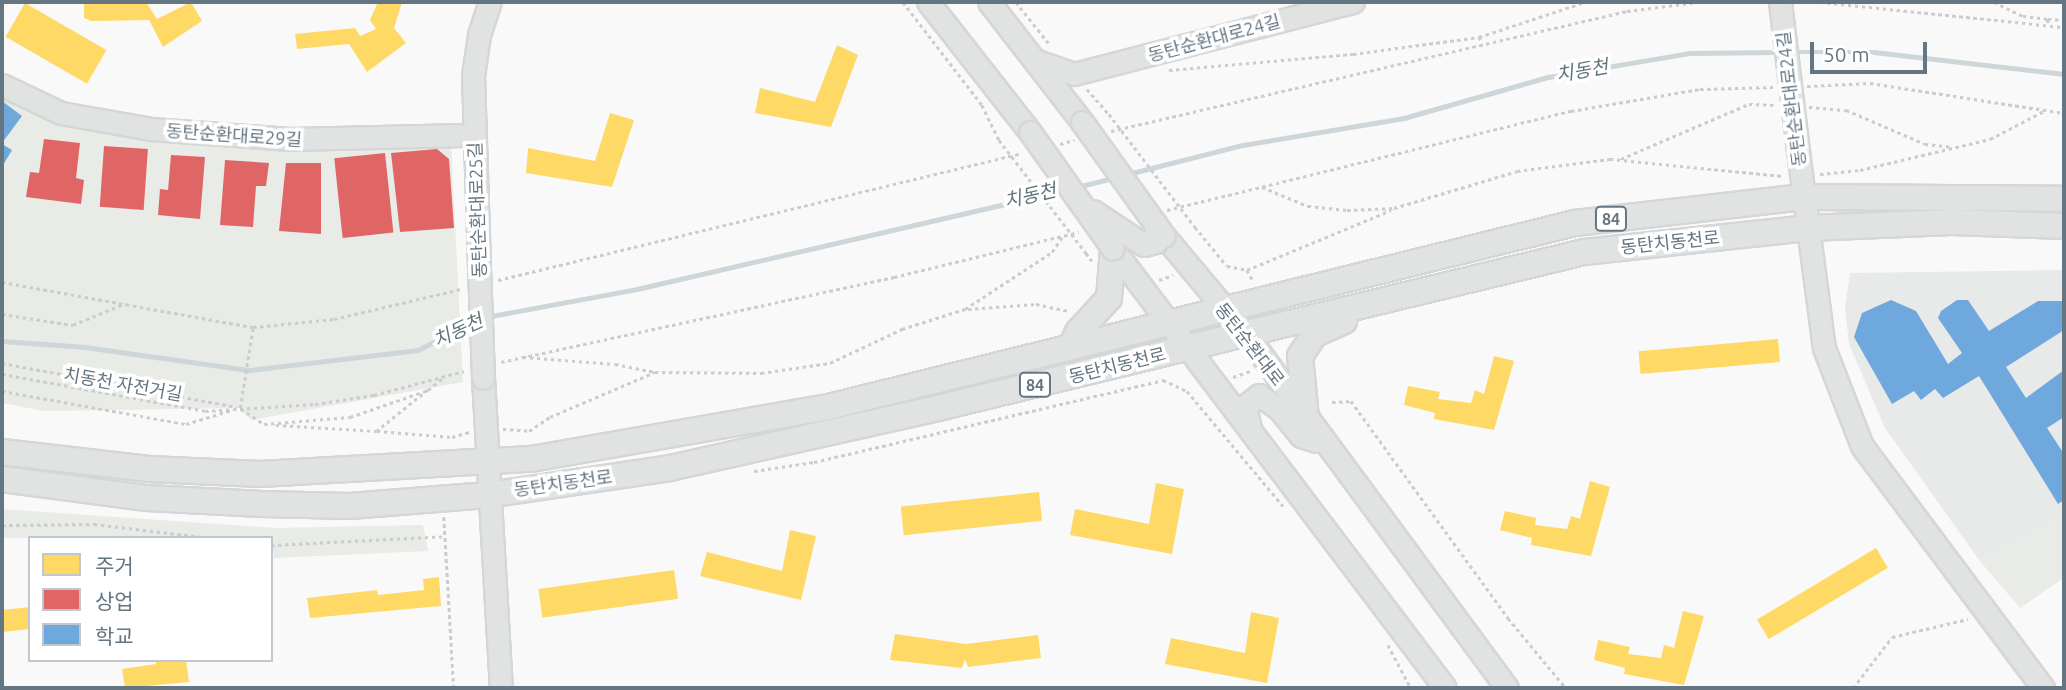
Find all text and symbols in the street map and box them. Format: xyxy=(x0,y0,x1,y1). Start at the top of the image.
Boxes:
street label: 동탄순환대로24길 xyxy=(1145,10,1283,66)
scale bar xyxy=(1814,28,1931,72)
street label: 동탄순환대로24길 xyxy=(1772,30,1810,168)
text: 50 m xyxy=(1823,42,1870,66)
water label: 치동천 xyxy=(1554,55,1610,87)
street label: 동탄순환대로29길 xyxy=(165,119,303,151)
street label: 동탄순환대로25길 xyxy=(464,142,490,278)
water label: 치동천 xyxy=(1002,179,1058,213)
road number: 84 xyxy=(1594,206,1628,232)
street label: 동탄치동천로 xyxy=(1619,226,1721,258)
street label: 동탄순환대로 xyxy=(1211,298,1289,390)
water label: 치동천 xyxy=(429,310,487,352)
street label: 동탄치동천로 xyxy=(1066,343,1168,387)
street label: 치동천 자전거길 xyxy=(62,363,184,405)
road number: 84 xyxy=(1018,372,1052,398)
street label: 동탄치동천로 xyxy=(512,465,614,501)
legend xyxy=(28,536,273,662)
text: 주거 xyxy=(95,554,134,578)
text: 상업 xyxy=(95,589,134,613)
text: 학교 xyxy=(95,624,134,648)

